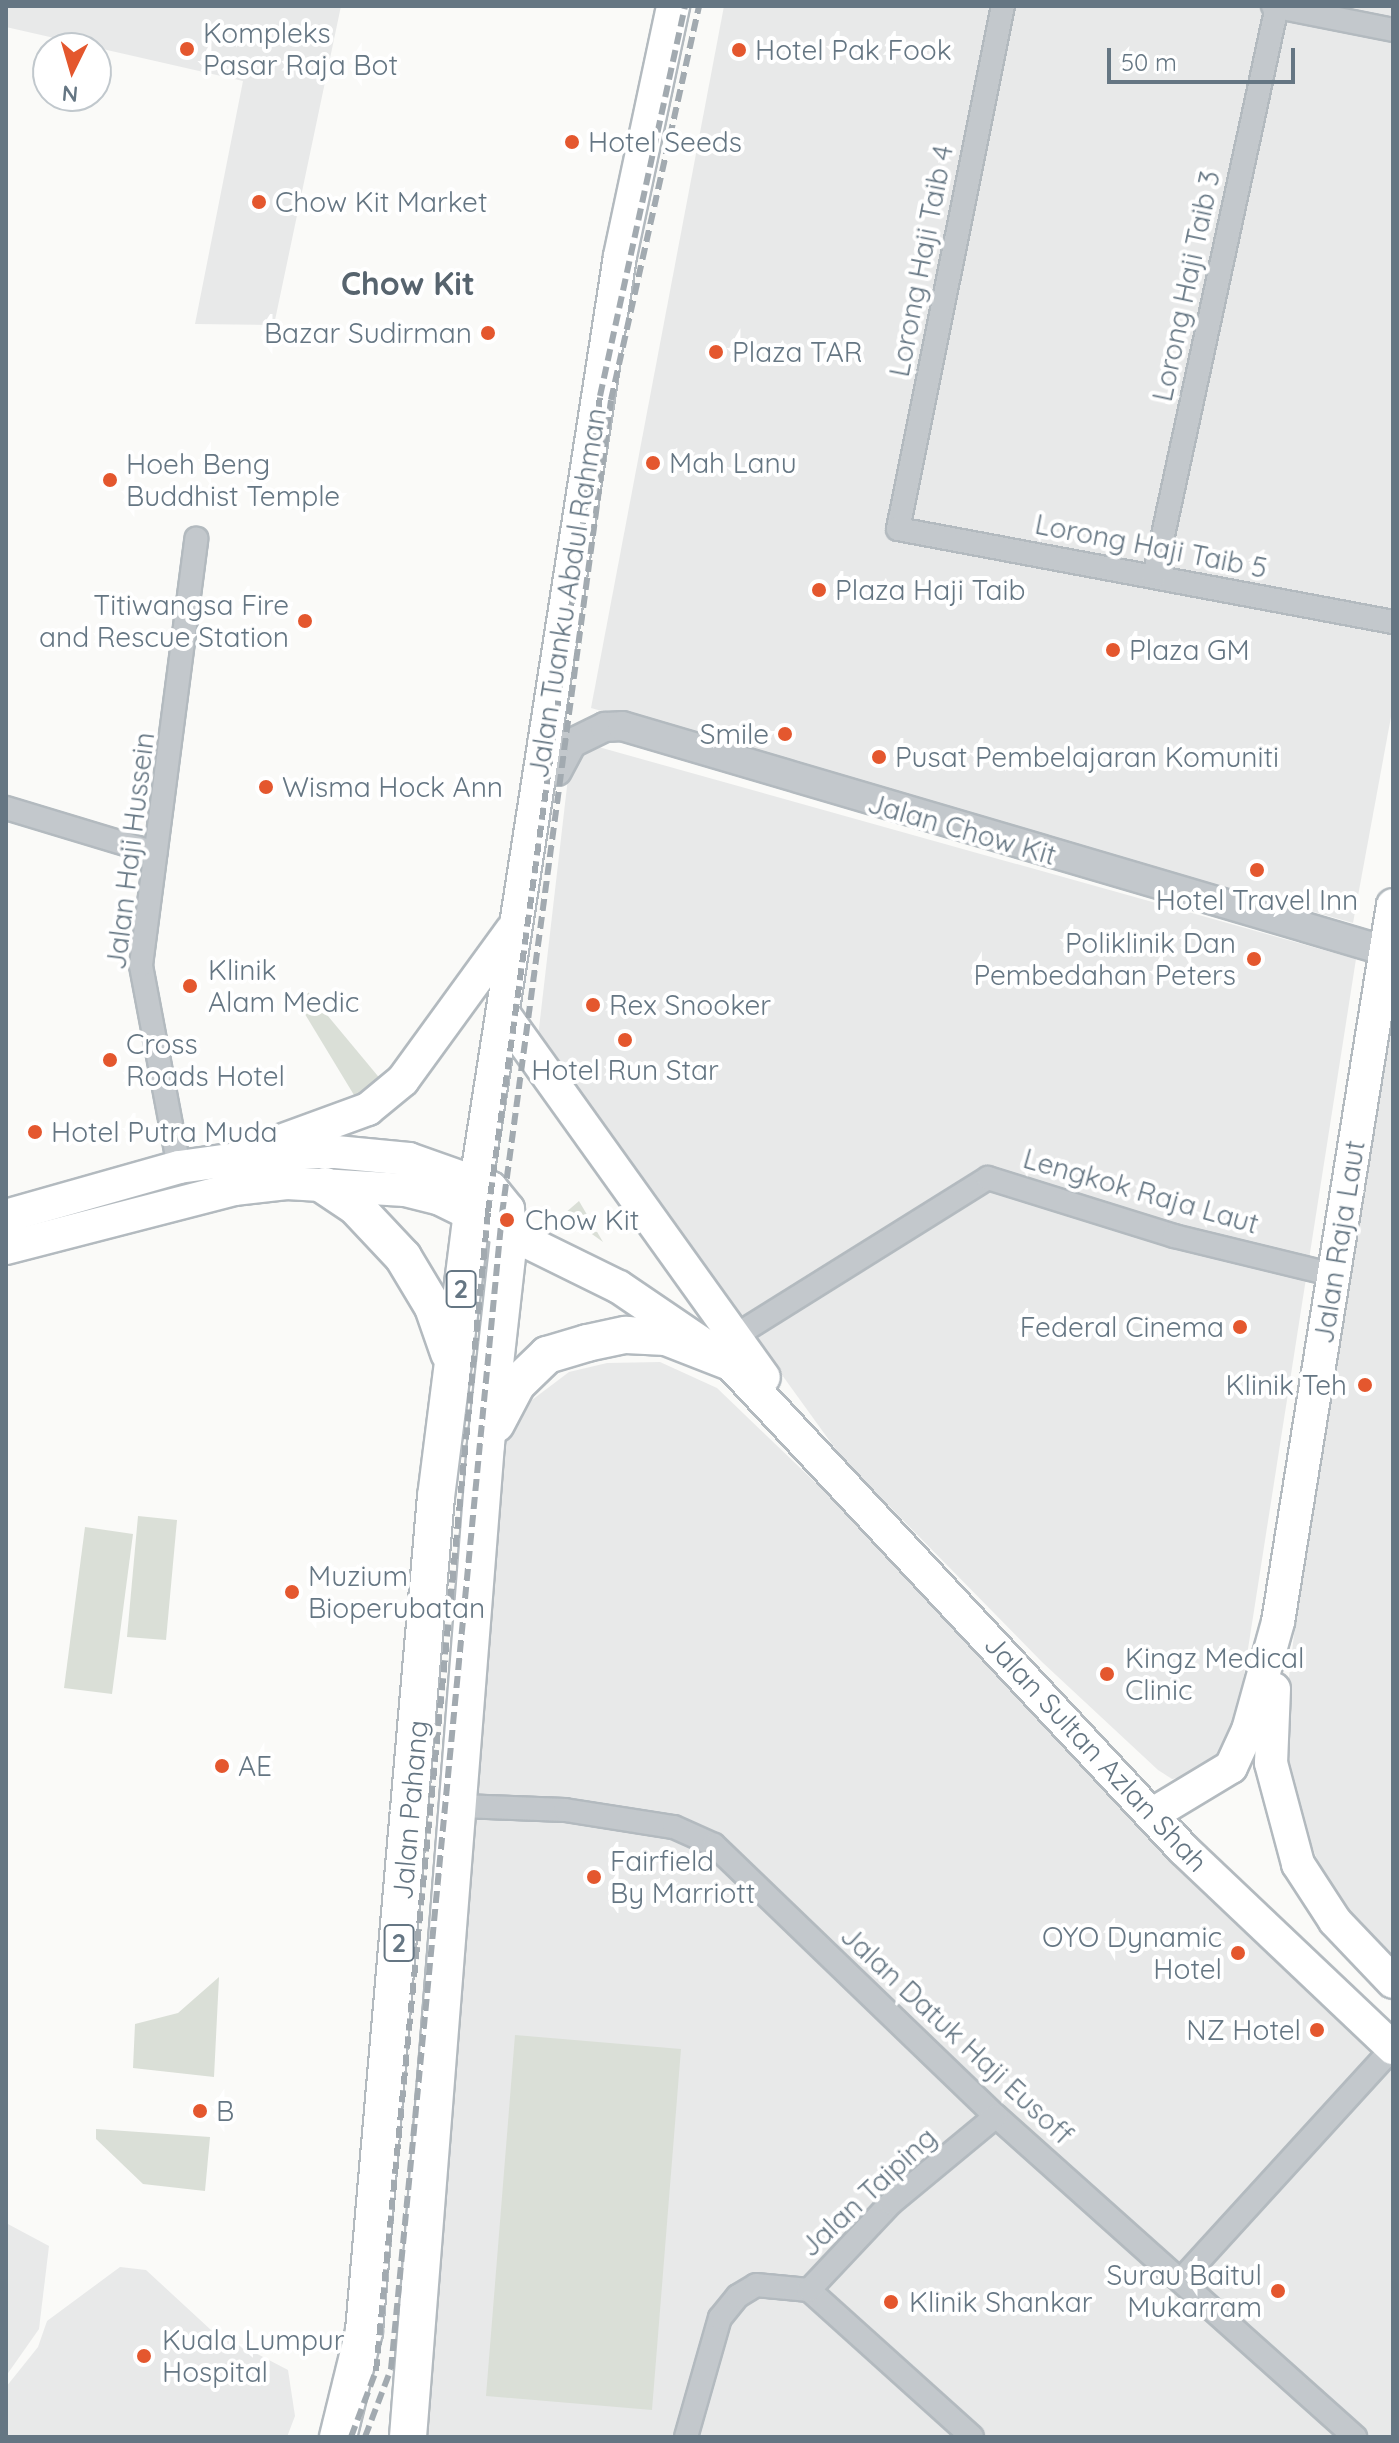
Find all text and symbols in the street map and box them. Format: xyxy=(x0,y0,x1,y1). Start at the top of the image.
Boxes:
place label: Kompleks Pasar Raja Bot xyxy=(203,16,398,82)
north arrow xyxy=(32,32,112,112)
scale bar xyxy=(1111,32,1299,82)
place label: Hotel Pak Fook xyxy=(755,33,952,67)
marker: Kompleks Pasar Raja Bot xyxy=(178,40,196,58)
marker: Hotel Pak Fook xyxy=(730,41,748,59)
text: 50 m xyxy=(1121,47,1177,77)
text: N xyxy=(61,79,79,109)
place label: Hotel Seeds xyxy=(588,125,742,159)
marker: Hotel Seeds xyxy=(563,133,581,151)
street label: Lorong Haji Taib 4 xyxy=(882,142,960,380)
street label: Lorong Haji Taib 3 xyxy=(1145,168,1227,404)
place label: Chow Kit Market xyxy=(275,185,487,219)
marker: Chow Kit Market xyxy=(250,193,268,211)
district label: Chow Kit xyxy=(341,264,475,302)
place label: Bazar Sudirman xyxy=(264,316,472,350)
marker: Bazar Sudirman xyxy=(479,324,497,342)
place label: Plaza TAR xyxy=(732,335,863,369)
marker: Plaza TAR xyxy=(707,343,725,361)
street label: Jalan Tuanku Abdul Rahman xyxy=(521,406,613,780)
place label: Mah Lanu xyxy=(669,446,797,480)
place label: Hoeh Beng Buddhist Temple xyxy=(126,447,340,513)
marker: Mah Lanu xyxy=(644,454,662,472)
marker: Hoeh Beng Buddhist Temple xyxy=(101,471,119,489)
street label: Lorong Haji Taib 5 xyxy=(1032,507,1270,585)
place label: Plaza Haji Taib xyxy=(835,573,1025,607)
marker: Plaza Haji Taib xyxy=(810,581,828,599)
place label: Titiwangsa Fire and Rescue Station xyxy=(39,588,289,654)
marker: Titiwangsa Fire and Rescue Station xyxy=(296,612,314,630)
place label: Plaza GM xyxy=(1129,633,1250,667)
marker: Plaza GM xyxy=(1104,641,1122,659)
place label: Smile xyxy=(700,717,769,751)
marker: Smile xyxy=(776,725,794,743)
street label: Jalan Haji Hussein xyxy=(99,730,161,972)
place label: Pusat Pembelajaran Komuniti xyxy=(895,740,1279,774)
marker: Pusat Pembelajaran Komuniti xyxy=(870,748,888,766)
place label: Wisma Hock Ann xyxy=(282,770,503,804)
marker: Wisma Hock Ann xyxy=(257,778,275,796)
street label: Jalan Chow Kit xyxy=(864,786,1060,872)
marker: Hotel Travel Inn xyxy=(1248,861,1266,879)
place label: Hotel Travel Inn xyxy=(1156,883,1358,917)
place label: Poliklinik Dan Pembedahan Peters xyxy=(974,926,1236,992)
marker: Poliklinik Dan Pembedahan Peters xyxy=(1243,948,1265,970)
place label: Klinik Alam Medic xyxy=(208,953,359,1019)
marker: Klinik Alam Medic xyxy=(179,975,201,997)
place label: Rex Snooker xyxy=(609,988,771,1022)
marker: Rex Snooker xyxy=(584,996,602,1014)
place label: Cross Roads Hotel xyxy=(126,1027,285,1093)
marker: Hotel Run Star xyxy=(616,1031,634,1049)
marker: Cross Roads Hotel xyxy=(101,1051,119,1069)
place label: Hotel Run Star xyxy=(531,1053,719,1087)
place label: Hotel Putra Muda xyxy=(51,1115,277,1149)
marker: Hotel Putra Muda xyxy=(26,1123,44,1141)
street label: Jalan Raja Laut xyxy=(1306,1138,1372,1346)
street label: Lengkok Raja Laut xyxy=(1019,1141,1263,1241)
place label: Chow Kit xyxy=(525,1203,639,1237)
marker: Chow Kit xyxy=(496,1209,518,1231)
road number: 2 xyxy=(445,1267,477,1311)
place label: Federal Cinema xyxy=(1020,1310,1224,1344)
marker: Federal Cinema xyxy=(1231,1318,1249,1336)
place label: Klinik Teh xyxy=(1226,1368,1347,1402)
marker: Klinik Teh xyxy=(1354,1374,1376,1396)
place label: Muzium Bioperubatan xyxy=(308,1559,485,1625)
marker: Muzium Bioperubatan xyxy=(283,1583,301,1601)
street label: Jalan Sultan Azlan Shah xyxy=(977,1628,1215,1878)
place label: Kingz Medical Clinic xyxy=(1125,1641,1304,1707)
marker: Kingz Medical Clinic xyxy=(1096,1663,1118,1685)
street label: Jalan Pahang xyxy=(385,1719,435,1901)
place label: AE xyxy=(238,1749,272,1783)
marker: AE xyxy=(213,1757,231,1775)
place label: Fairfield By Marriott xyxy=(610,1844,755,1910)
marker: Fairfield By Marriott xyxy=(585,1868,603,1886)
street label: Jalan Datuk Haji Eusoff xyxy=(834,1919,1080,2151)
place label: OYO Dynamic Hotel xyxy=(1042,1920,1222,1986)
road number: 2 xyxy=(383,1921,415,1965)
marker: OYO Dynamic Hotel xyxy=(1229,1944,1247,1962)
place label: NZ Hotel xyxy=(1186,2013,1301,2047)
marker: NZ Hotel xyxy=(1308,2021,1326,2039)
place label: B xyxy=(216,2094,234,2128)
marker: B xyxy=(191,2102,209,2120)
street label: Jalan Taiping xyxy=(793,2120,943,2264)
place label: Surau Baitul Mukarram xyxy=(1107,2258,1262,2324)
marker: Surau Baitul Mukarram xyxy=(1269,2282,1287,2300)
place label: Klinik Shankar xyxy=(909,2285,1093,2319)
marker: Klinik Shankar xyxy=(880,2291,902,2313)
place label: Kuala Lumpur Hospital xyxy=(162,2323,345,2389)
marker: Kuala Lumpur Hospital xyxy=(133,2345,155,2367)

